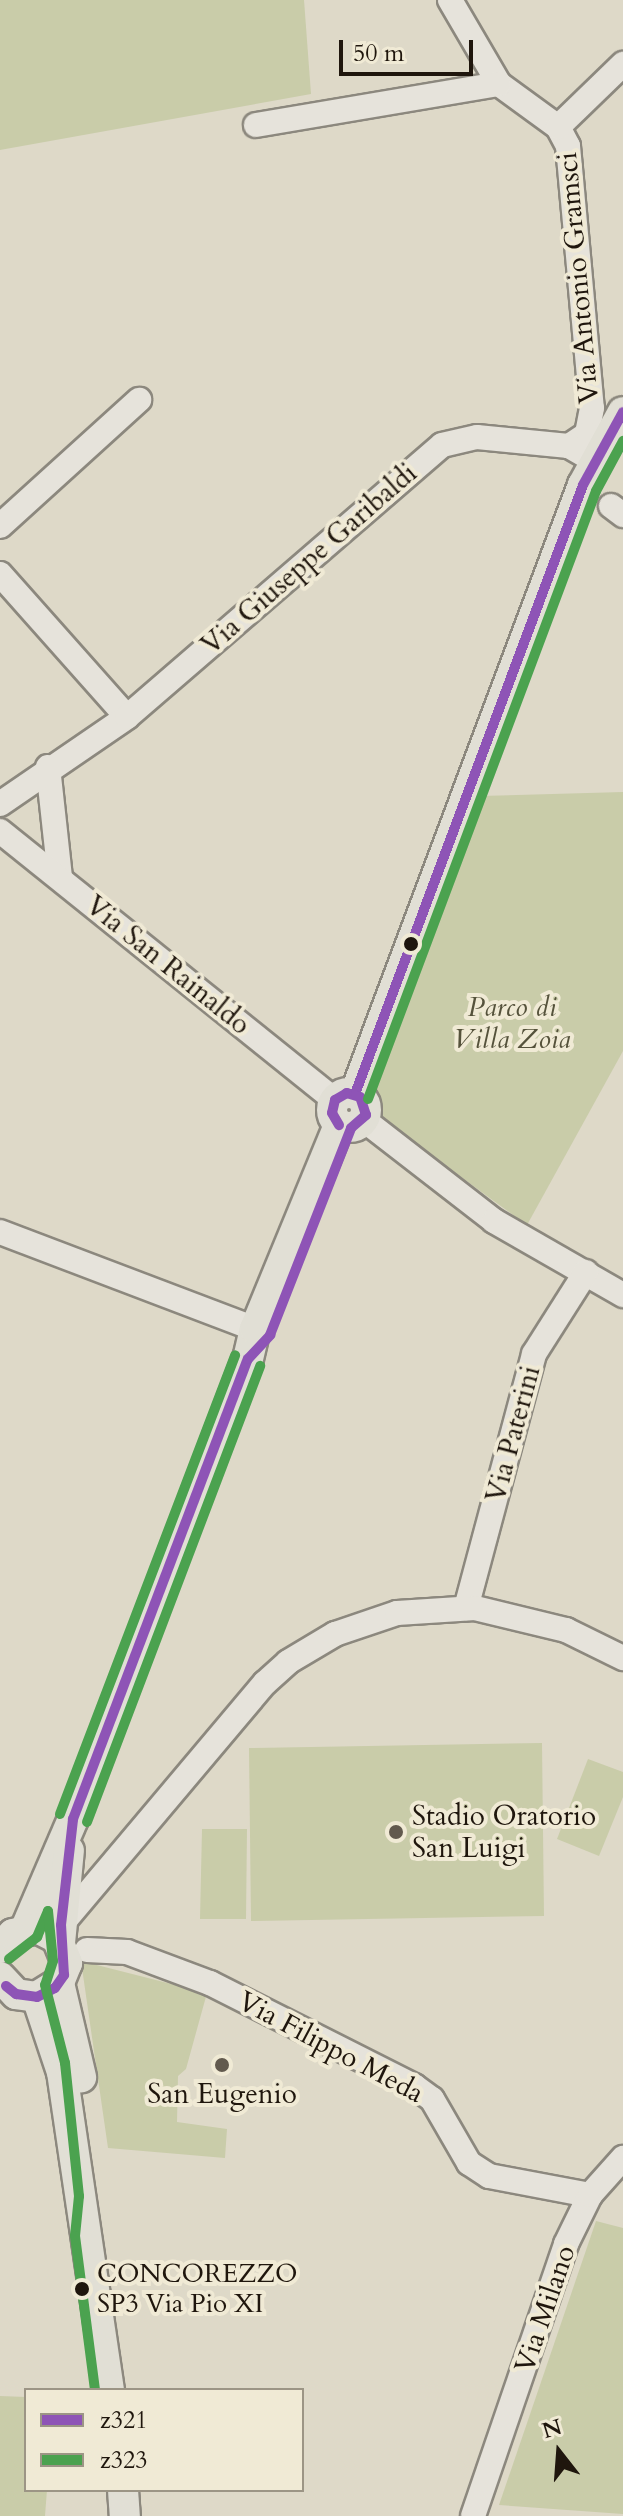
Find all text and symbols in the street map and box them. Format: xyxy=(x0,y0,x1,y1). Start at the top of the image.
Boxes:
scale bar xyxy=(343,24,477,74)
text: 50 m xyxy=(353,37,404,70)
street label: Via Antonio Gramsci xyxy=(550,151,606,405)
street label: Via Giuseppe Garibaldi xyxy=(194,456,424,662)
street label: Via San Rainaldo xyxy=(79,888,257,1042)
unlabelled marker xyxy=(403,936,419,952)
park label: Parco di Villa Zoia xyxy=(453,990,571,1056)
street label: Via Paterini xyxy=(479,1362,547,1506)
place label: Stadio Oratorio San Luigi xyxy=(412,1799,596,1865)
marker: Stadio Oratorio San Luigi xyxy=(387,1823,405,1841)
street label: Via Filippo Meda xyxy=(232,1984,430,2110)
marker: San Eugenio xyxy=(213,2056,231,2074)
place label: San Eugenio xyxy=(147,2077,297,2111)
street label: Via Milano xyxy=(508,2241,582,2377)
place label: CONCOREZZO SP3 Via Pio XI xyxy=(97,2258,297,2320)
marker: CONCOREZZO SP3 Via Pio XI xyxy=(74,2281,90,2297)
legend xyxy=(24,2388,304,2492)
text: z321 xyxy=(100,2404,148,2437)
north arrow xyxy=(519,2412,599,2492)
text: N xyxy=(538,2412,565,2446)
text: z323 xyxy=(100,2444,148,2477)

